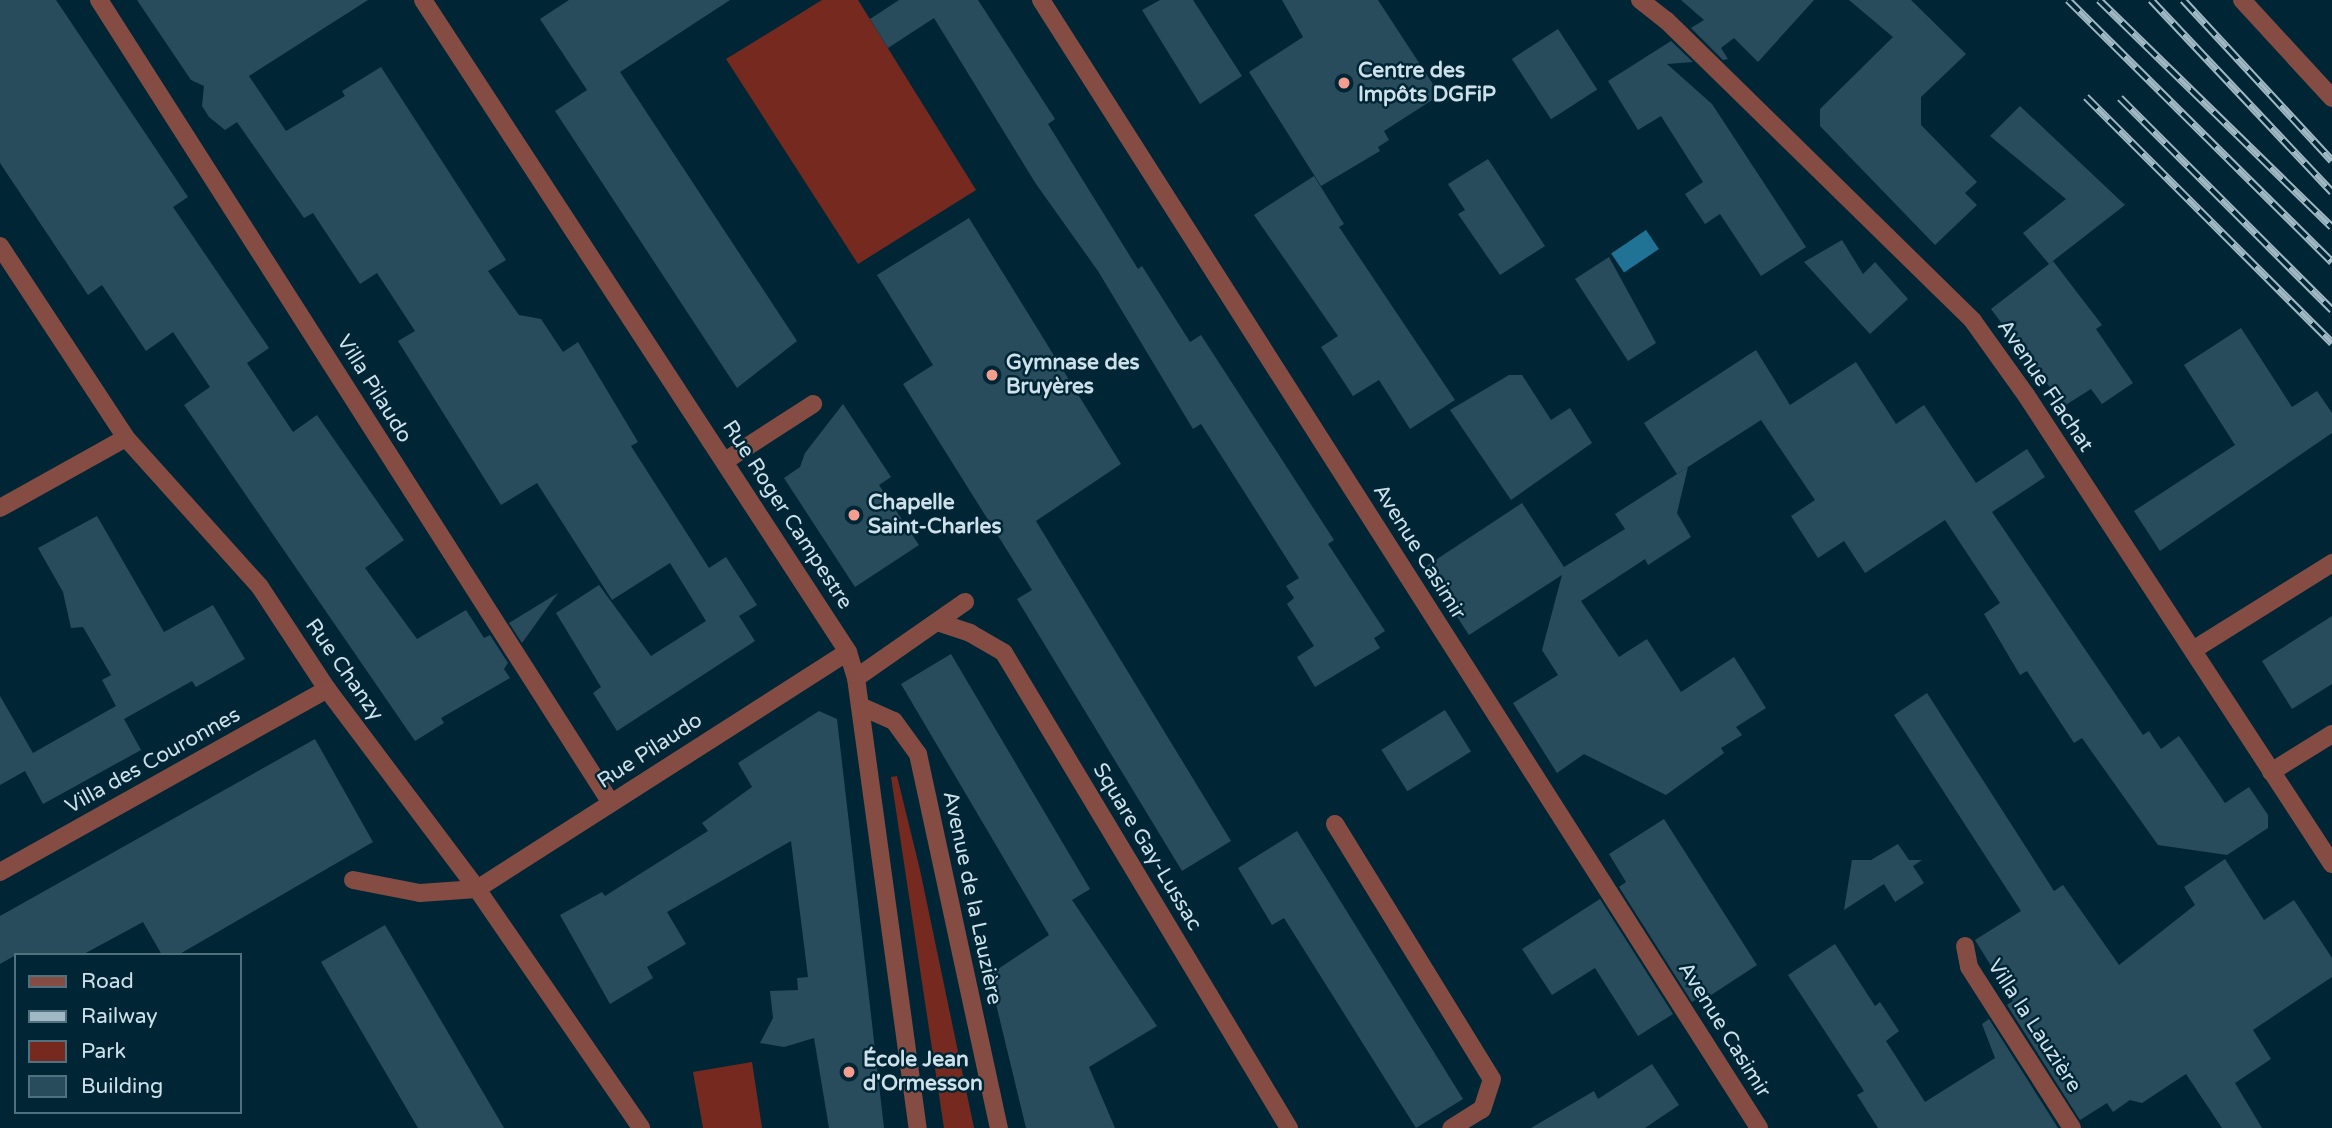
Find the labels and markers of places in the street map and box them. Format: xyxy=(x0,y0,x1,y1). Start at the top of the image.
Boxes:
place label: Centre des Impôts DGFiP xyxy=(1358,58,1496,108)
marker: Centre des Impôts DGFiP xyxy=(1336,75,1352,91)
place label: Gymnase des Bruyères xyxy=(1006,350,1140,400)
marker: Gymnase des Bruyères xyxy=(984,367,1000,383)
place label: Chapelle Saint-Charles xyxy=(868,490,1002,540)
marker: Chapelle Saint-Charles xyxy=(846,507,862,523)
place label: École Jean d'Ormesson xyxy=(863,1047,983,1097)
marker: École Jean d'Ormesson xyxy=(841,1064,857,1080)

